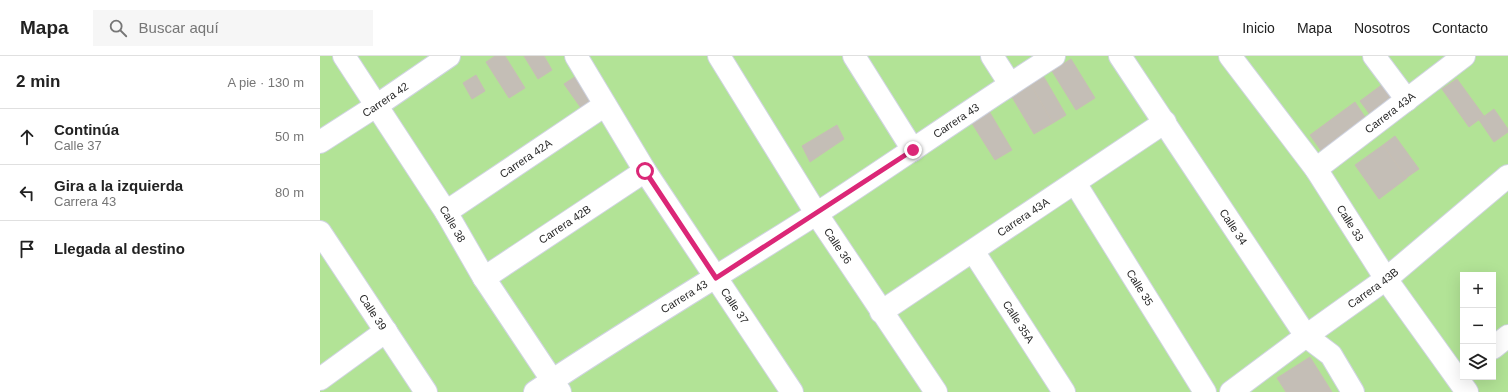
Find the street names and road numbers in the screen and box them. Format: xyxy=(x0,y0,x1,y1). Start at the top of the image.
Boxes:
street label: Carrera 42 xyxy=(360,80,411,119)
street label: Carrera 43A xyxy=(1362,89,1418,136)
street label: Carrera 43 xyxy=(931,101,981,140)
street label: Carrera 42A xyxy=(497,136,554,180)
street label: Carrera 43A xyxy=(995,195,1052,239)
street label: Calle 38 xyxy=(437,203,468,244)
street label: Carrera 42B xyxy=(536,203,593,246)
street label: Calle 33 xyxy=(1334,203,1366,243)
street label: Calle 34 xyxy=(1217,207,1250,247)
street label: Calle 36 xyxy=(822,226,854,266)
street label: Carrera 43B xyxy=(1345,265,1401,310)
street label: Calle 35 xyxy=(1124,267,1156,308)
street label: Carrera 43 xyxy=(658,278,710,315)
street label: Calle 37 xyxy=(718,286,751,326)
street label: Calle 39 xyxy=(357,292,389,332)
street label: Calle 35A xyxy=(1001,298,1037,345)

